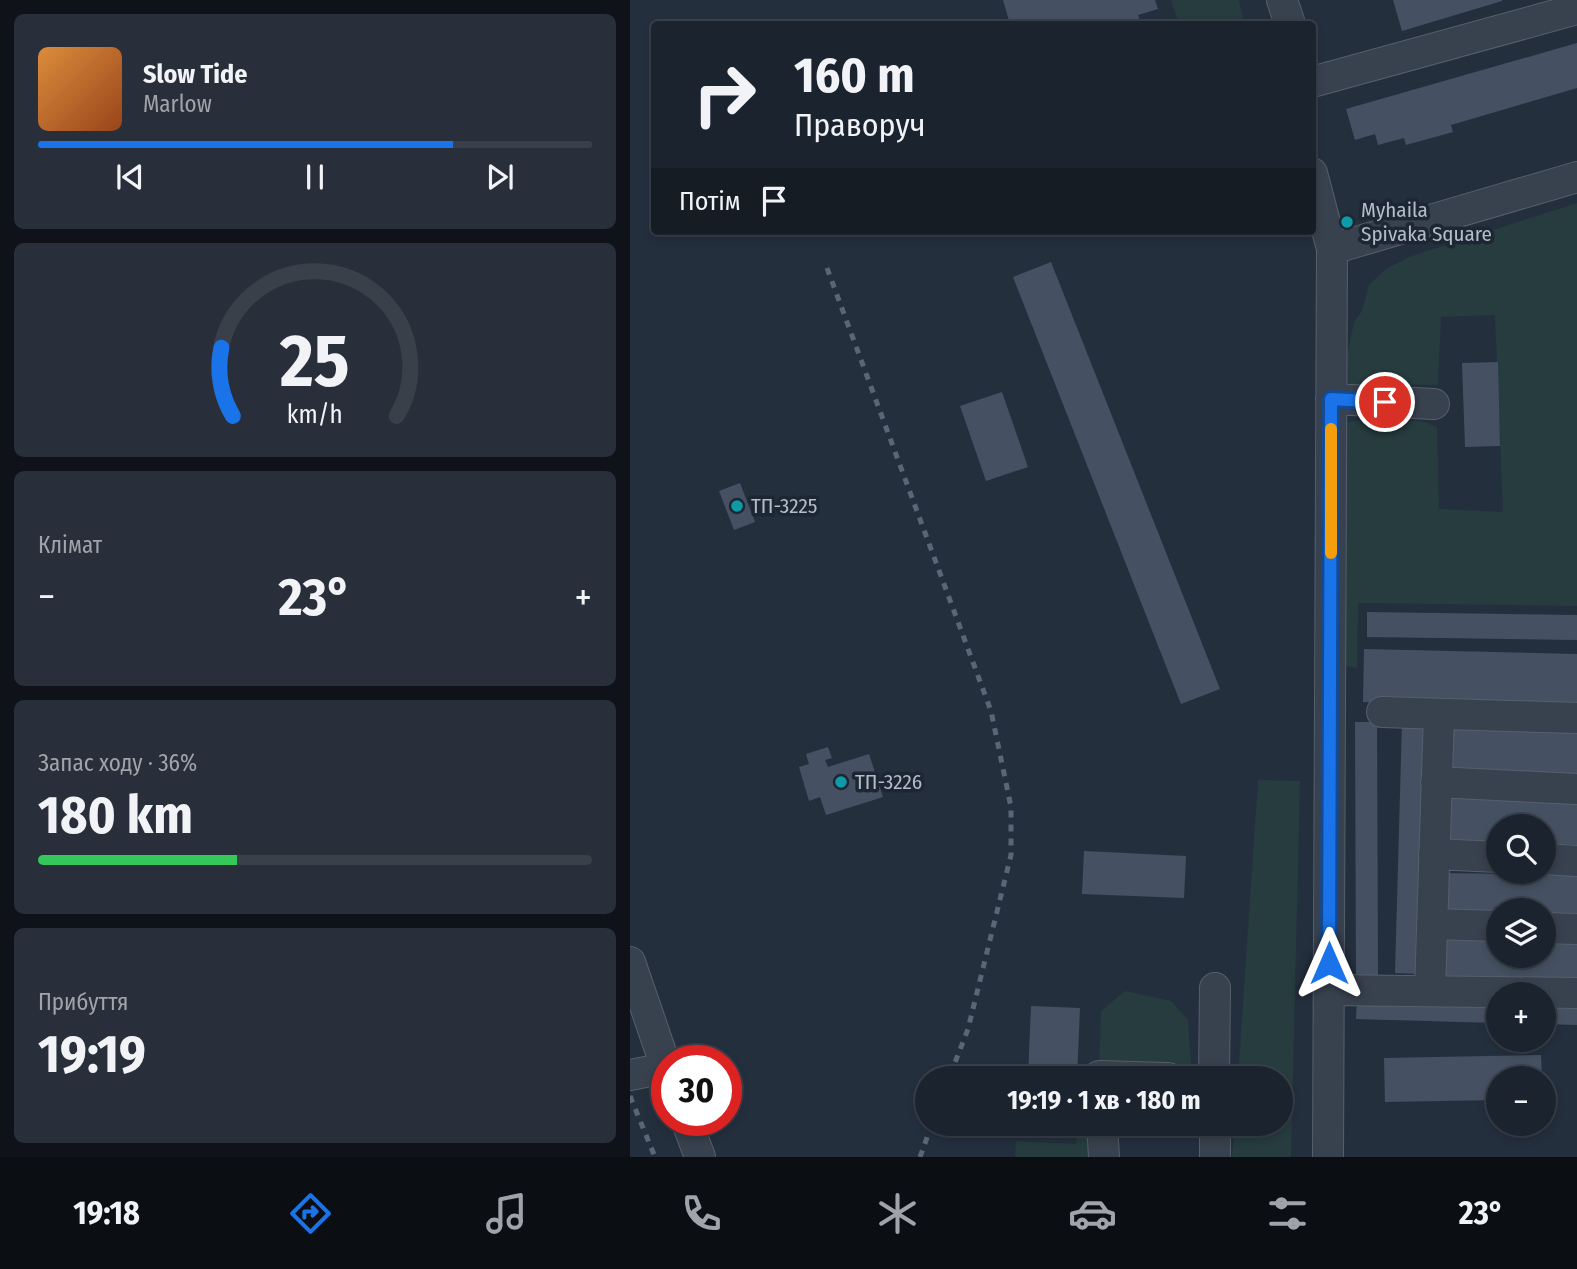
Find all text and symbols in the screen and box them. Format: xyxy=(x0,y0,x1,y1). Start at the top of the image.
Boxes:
text: 160 m xyxy=(794,46,915,105)
icon: right xyxy=(679,49,770,140)
text: Slow Tide xyxy=(143,59,247,90)
text: Marlow xyxy=(143,90,212,118)
text: Праворуч xyxy=(794,106,926,144)
icon: previous xyxy=(111,158,149,196)
icon: pause xyxy=(296,158,334,196)
icon: next xyxy=(481,158,519,196)
icon: arrive xyxy=(755,182,793,220)
text: Потім xyxy=(679,186,741,217)
place label: Myhaila Spivaka Square xyxy=(1361,197,1492,247)
marker: Myhaila Spivaka Square xyxy=(1339,214,1355,230)
text: 25 xyxy=(279,318,350,405)
pin xyxy=(1355,372,1415,432)
icon: arrive xyxy=(1366,383,1404,421)
text: km/h xyxy=(287,400,343,430)
place label: ТП-3225 xyxy=(751,493,817,519)
marker: ТП-3225 xyxy=(729,498,745,514)
text: Клімат xyxy=(38,531,102,559)
text: 23° xyxy=(278,566,351,629)
text: − xyxy=(38,574,55,620)
text: + xyxy=(575,574,592,620)
text: Запас ходу · 36% xyxy=(38,749,197,777)
place label: ТП-3226 xyxy=(855,769,922,795)
marker: ТП-3226 xyxy=(833,774,849,790)
text: 180 km xyxy=(38,784,193,847)
map controls xyxy=(1486,814,1556,1136)
button: search xyxy=(1486,814,1556,884)
button: layers xyxy=(1486,898,1556,968)
position arrow xyxy=(1292,926,1366,1000)
button: + xyxy=(1486,982,1556,1052)
text: Прибуття xyxy=(38,988,128,1016)
text: 19:19 xyxy=(38,1023,146,1086)
speed limit sign: 30 xyxy=(651,1045,742,1136)
button: − xyxy=(1486,1066,1556,1136)
text: 19:19 · 1 хв · 180 m xyxy=(1007,1085,1201,1116)
icon: directions xyxy=(286,1189,335,1238)
icon: music xyxy=(482,1189,531,1238)
icon: phone xyxy=(677,1189,726,1238)
icon: climate xyxy=(873,1189,922,1238)
icon: car xyxy=(1068,1189,1117,1238)
icon: filters xyxy=(1263,1189,1312,1238)
text: 19:18 xyxy=(73,1194,140,1232)
text: 23° xyxy=(1459,1194,1504,1232)

